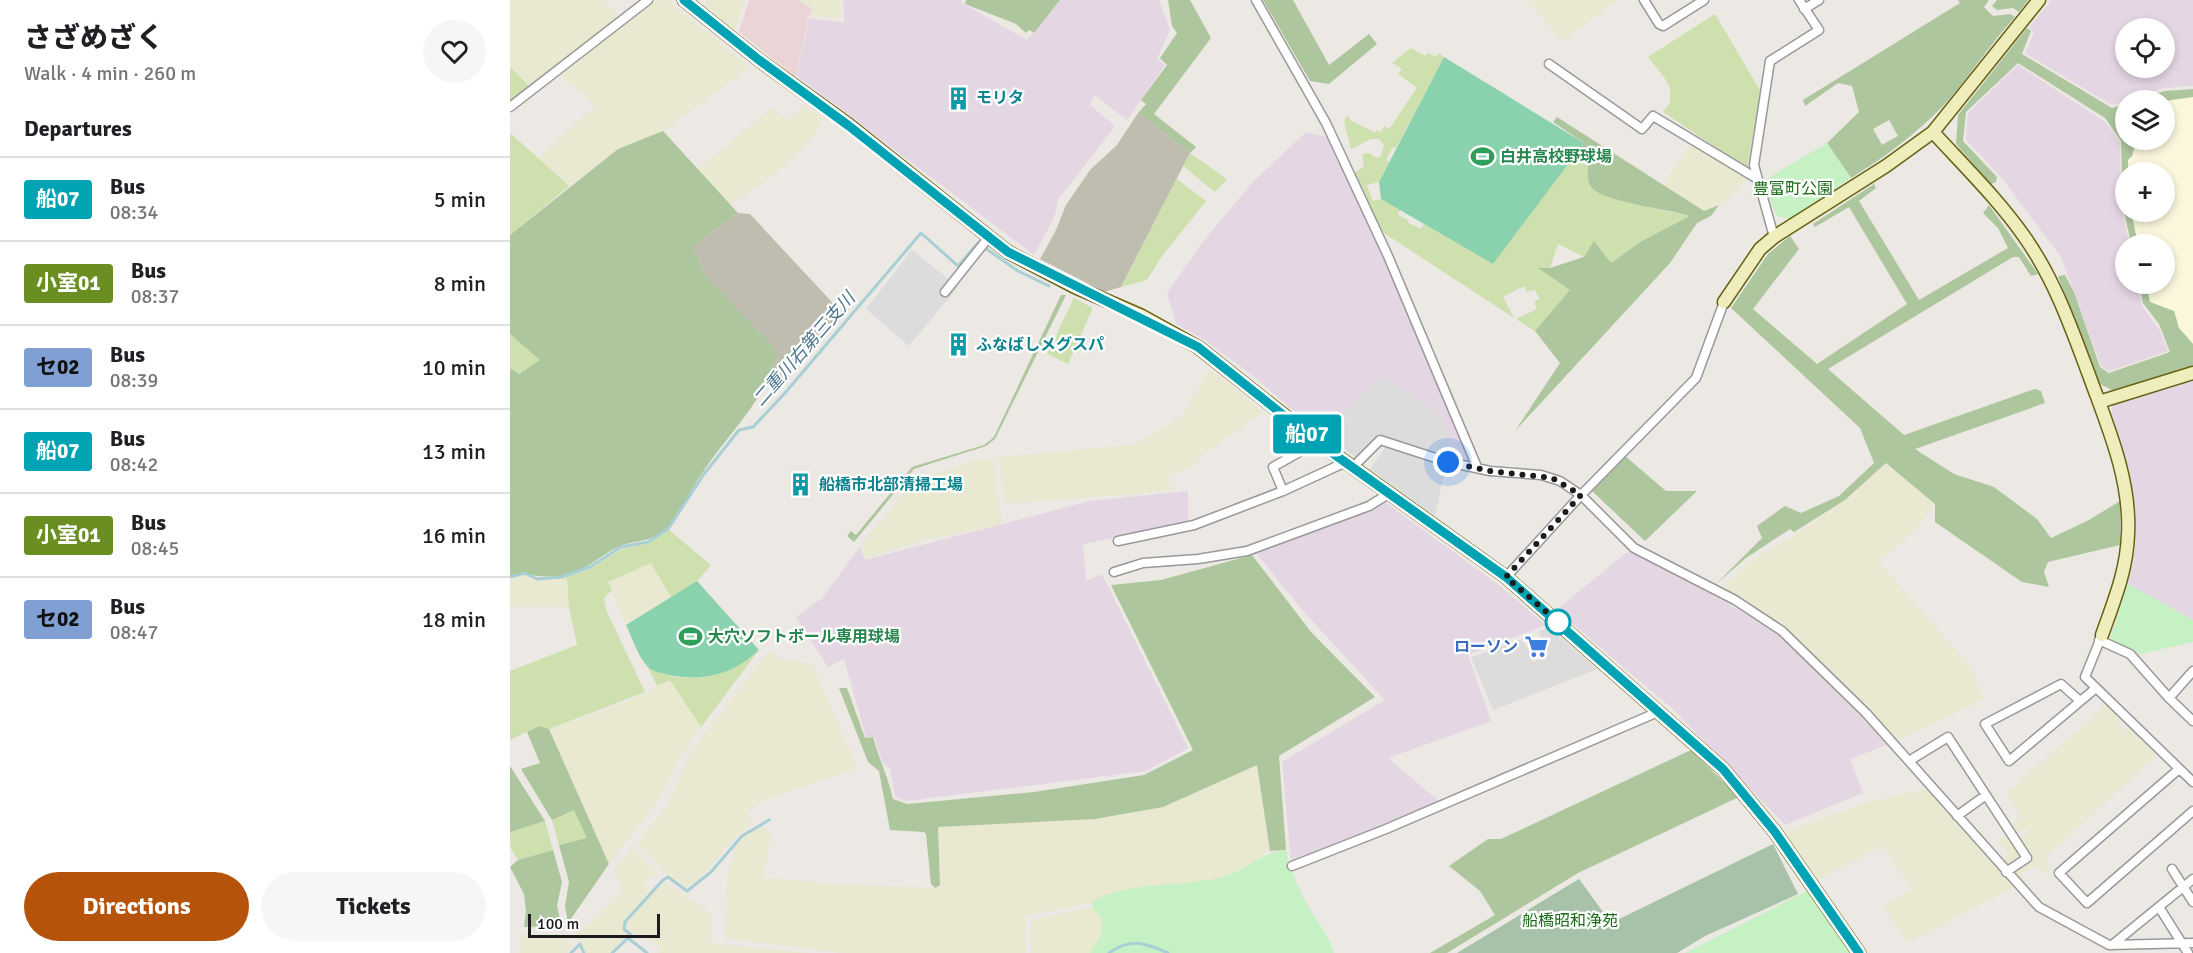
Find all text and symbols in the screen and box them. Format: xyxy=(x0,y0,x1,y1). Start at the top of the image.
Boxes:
map controls xyxy=(2115,18,2175,294)
button: locate xyxy=(2115,18,2175,78)
button: heart xyxy=(423,20,486,83)
text: さざめざく xyxy=(24,21,164,55)
text: Walk · 4 min · 260 m xyxy=(24,61,196,86)
building icon: モリタ xyxy=(945,85,971,111)
place label: モリタ xyxy=(976,88,1024,108)
button: layers xyxy=(2115,90,2175,150)
text: Departures xyxy=(24,115,132,142)
sports icon: 白井高校野球場 xyxy=(1469,144,1495,170)
place label: 白井高校野球場 xyxy=(1500,147,1612,167)
button: + xyxy=(2115,162,2175,222)
text: Bus xyxy=(110,173,145,200)
park label: 豊富町公園 xyxy=(1753,179,1833,199)
text: 船07 xyxy=(36,186,80,212)
text: 5 min xyxy=(434,186,486,213)
text: 08:34 xyxy=(110,200,158,225)
button: − xyxy=(2115,234,2175,294)
text: Bus xyxy=(131,257,166,284)
text: 小室01 xyxy=(36,270,101,296)
text: 8 min xyxy=(434,270,486,297)
text: 08:37 xyxy=(131,284,179,309)
water label: 二重川右第三支川 xyxy=(748,286,861,411)
building icon: ふなばしメグスパ xyxy=(945,332,971,358)
place label: ふなばしメグスパ xyxy=(976,335,1104,355)
text: Bus xyxy=(110,341,145,368)
text: セ02 xyxy=(36,354,80,380)
text: 10 min xyxy=(422,354,486,381)
text: 08:39 xyxy=(110,368,158,393)
line badge: 船07 xyxy=(1272,414,1342,454)
text: 船07 xyxy=(1285,421,1329,447)
text: Bus xyxy=(110,425,145,452)
text: 船07 xyxy=(36,438,80,464)
text: 13 min xyxy=(422,438,486,465)
your location xyxy=(1433,447,1463,477)
text: 08:42 xyxy=(110,452,158,477)
building icon: 船橋市北部清掃工場 xyxy=(788,472,814,498)
place label: 船橋市北部清掃工場 xyxy=(819,475,963,495)
text: Bus xyxy=(131,509,166,536)
text: 小室01 xyxy=(36,522,101,548)
text: 16 min xyxy=(422,522,486,549)
text: 08:45 xyxy=(131,536,179,561)
text: Bus xyxy=(110,593,145,620)
text: セ02 xyxy=(36,606,80,632)
text: 18 min xyxy=(422,606,486,633)
unlabelled marker xyxy=(1545,609,1571,635)
text: 08:47 xyxy=(110,620,158,645)
sports icon: 大穴ソフトボール専用球場 xyxy=(677,624,703,650)
place label: 大穴ソフトボール専用球場 xyxy=(708,627,900,647)
supermarket icon: ローソン xyxy=(1523,634,1549,660)
place label: ローソン xyxy=(1454,637,1518,657)
button: Directions xyxy=(24,872,249,941)
button: Tickets xyxy=(261,872,486,941)
scale bar xyxy=(528,911,660,938)
park label: 船橋昭和浄苑 xyxy=(1522,911,1618,931)
text: 100 m xyxy=(537,914,579,934)

